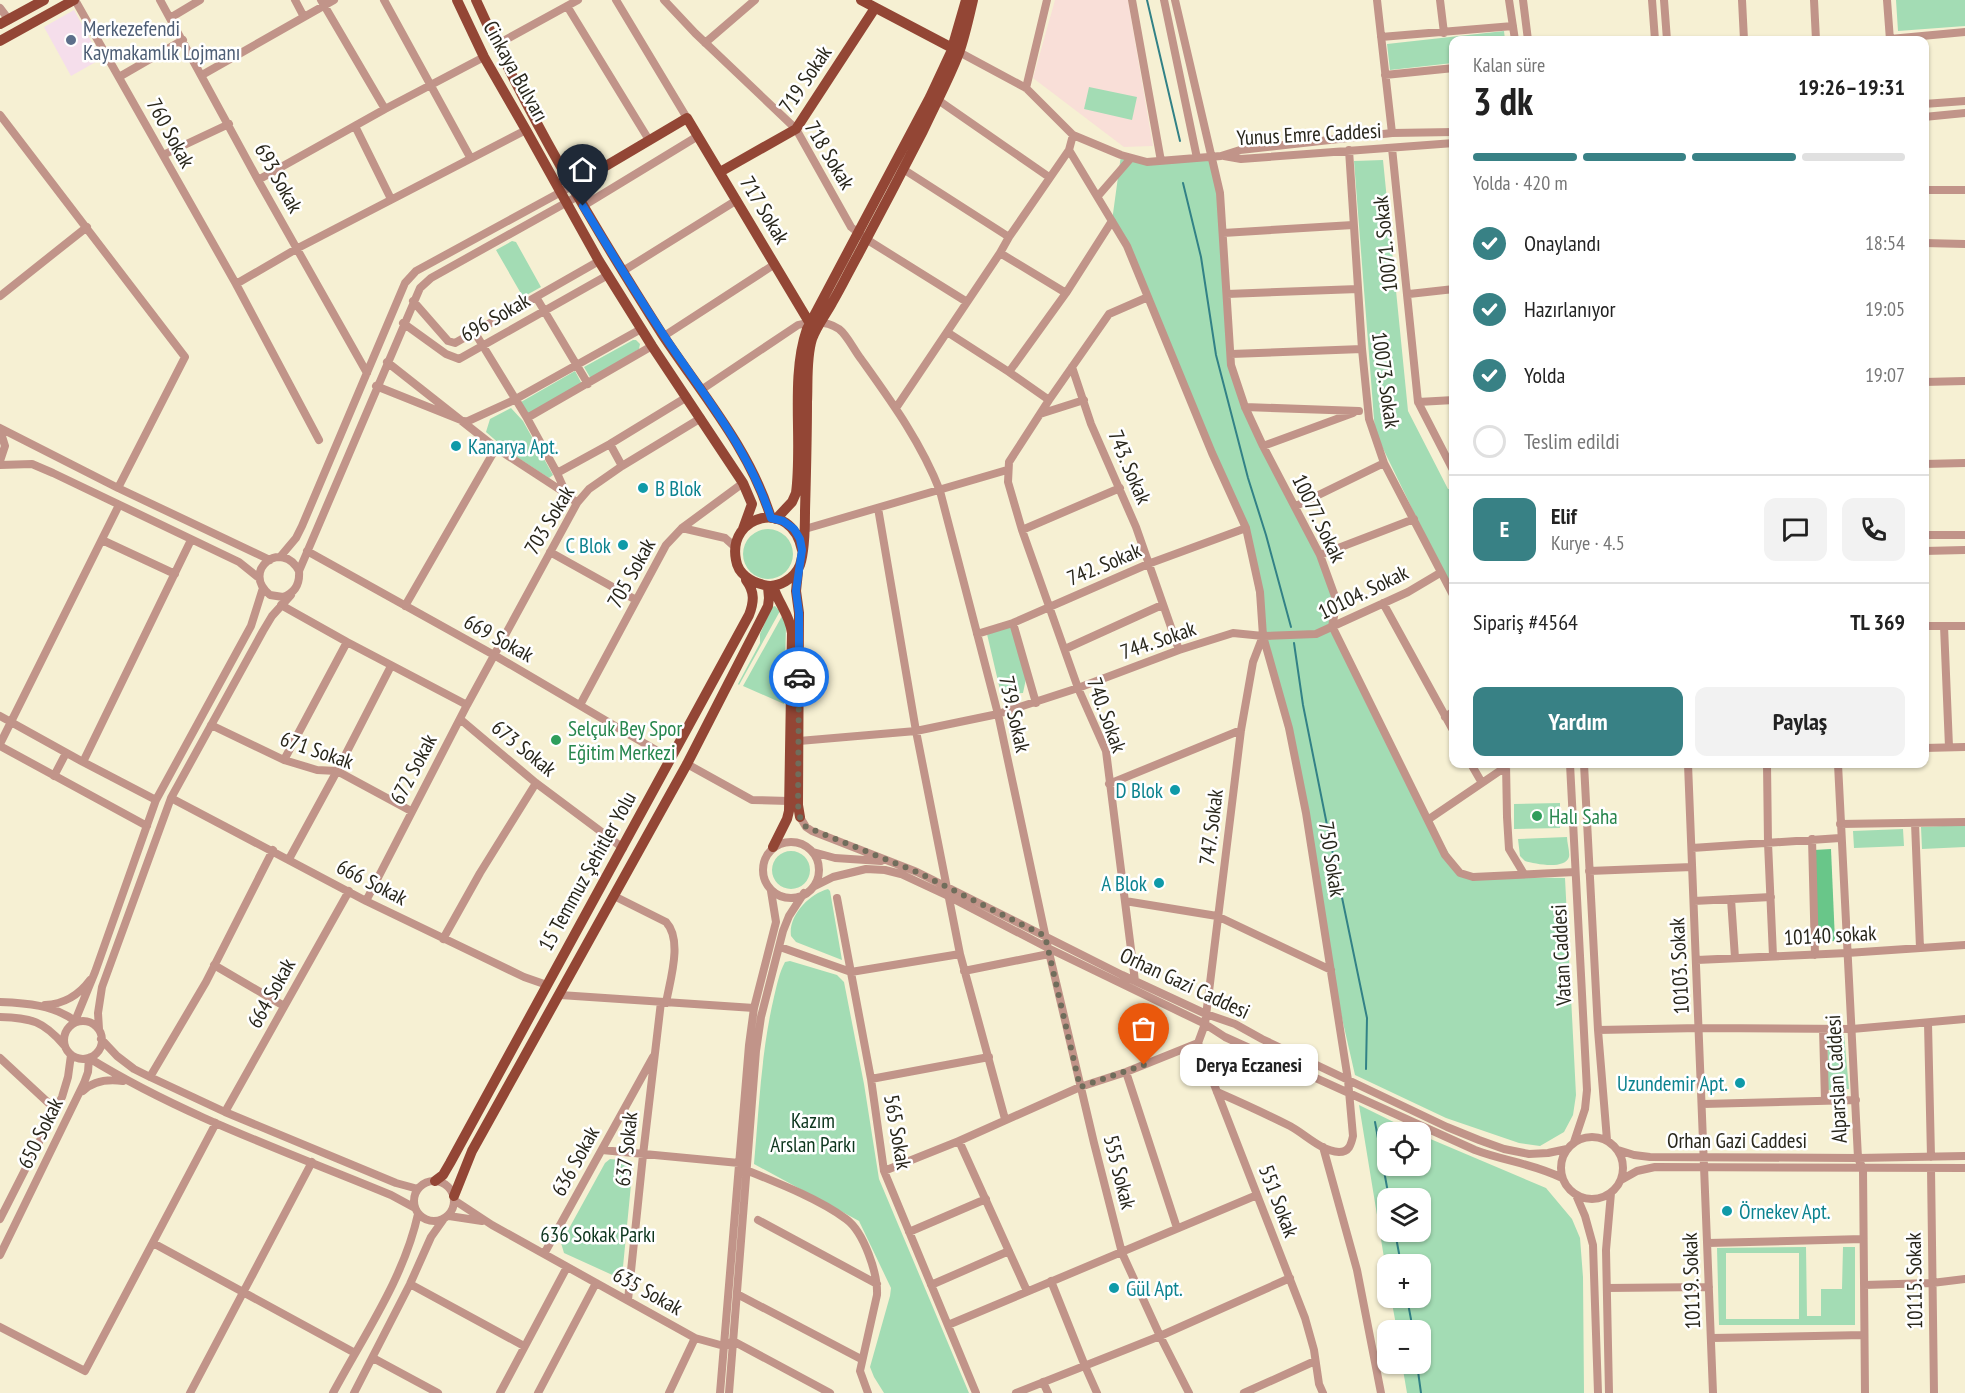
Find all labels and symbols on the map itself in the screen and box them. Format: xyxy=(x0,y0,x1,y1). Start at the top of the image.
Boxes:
place label: Merkezefendi Kaymakamlık Lojmanı xyxy=(83,15,240,66)
street label: Cinkaya Bulvarı xyxy=(477,16,555,126)
marker: Merkezefendi Kaymakamlık Lojmanı xyxy=(64,33,78,47)
street label: 719 Sokak xyxy=(773,40,837,118)
street label: 760 Sokak xyxy=(141,93,201,173)
street label: 718 Sokak xyxy=(799,116,861,194)
street label: Yunus Emre Caddesi xyxy=(1236,117,1382,151)
street label: 693 Sokak xyxy=(249,138,309,218)
pin xyxy=(557,144,608,206)
street label: 717 Sokak xyxy=(734,171,796,249)
street label: 10071. Sokak xyxy=(1367,194,1403,294)
street label: 696 Sokak xyxy=(456,286,534,348)
street label: 10073. Sokak xyxy=(1366,330,1406,430)
street label: 743. Sokak xyxy=(1102,426,1158,508)
place label: Kanarya Apt. xyxy=(468,433,558,460)
marker: Kanarya Apt. xyxy=(449,439,463,453)
street label: 10077. Sokak xyxy=(1286,469,1352,567)
place label: B Blok xyxy=(655,475,701,502)
street label: 703 Sokak xyxy=(518,481,580,559)
marker: B Blok xyxy=(636,481,650,495)
place label: C Blok xyxy=(566,532,611,559)
street label: 705 Sokak xyxy=(601,533,661,613)
street label: 742. Sokak xyxy=(1063,536,1145,592)
marker: C Blok xyxy=(616,538,630,552)
street label: 10104. Sokak xyxy=(1314,559,1412,625)
street label: 669 Sokak xyxy=(459,608,539,668)
street label: 744. Sokak xyxy=(1117,615,1199,665)
courier xyxy=(769,647,829,707)
street label: 739. Sokak xyxy=(993,673,1037,755)
street label: 740. Sokak xyxy=(1081,674,1133,756)
street label: 673 Sokak xyxy=(486,714,562,782)
place label: Selçuk Bey Spor Eğitim Merkezi xyxy=(568,715,682,766)
street label: 671 Sokak xyxy=(277,725,357,775)
street label: 672 Sokak xyxy=(383,729,443,809)
marker: Selçuk Bey Spor Eğitim Merkezi xyxy=(549,733,563,747)
place label: D Blok xyxy=(1116,777,1163,804)
marker: D Blok xyxy=(1168,783,1182,797)
street label: 15 Temmuz Şehitler Yolu xyxy=(532,786,642,956)
street label: 747. Sokak xyxy=(1193,788,1229,866)
place label: Halı Saha xyxy=(1549,803,1618,830)
marker: Halı Saha xyxy=(1530,809,1544,823)
street label: 750 Sokak xyxy=(1313,820,1351,898)
street label: 666 Sokak xyxy=(332,853,412,911)
place label: A Blok xyxy=(1101,870,1147,897)
marker: A Blok xyxy=(1152,876,1166,890)
street label: Vatan Caddesi xyxy=(1545,904,1577,1007)
street label: 10103. Sokak xyxy=(1663,917,1695,1015)
street label: 10140 sokak xyxy=(1783,919,1877,951)
street label: Orhan Gazi Caddesi xyxy=(1116,941,1254,1025)
street label: 664 Sokak xyxy=(241,953,301,1033)
pin xyxy=(1118,1003,1169,1065)
street label: Alparslan Caddesi xyxy=(1819,1014,1853,1144)
callout: Derya Eczanesi xyxy=(1180,1044,1318,1086)
place label: Uzundemir Apt. xyxy=(1617,1070,1728,1097)
marker: Uzundemir Apt. xyxy=(1733,1076,1747,1090)
street label: 565 Sokak xyxy=(878,1092,918,1172)
street label: 650 Sokak xyxy=(11,1093,69,1173)
park label: Kazım Arslan Parkı xyxy=(770,1107,856,1158)
street label: 637 Sokak xyxy=(609,1110,643,1188)
street label: 636 Sokak xyxy=(545,1121,605,1201)
street label: Orhan Gazi Caddesi xyxy=(1667,1127,1807,1154)
street label: 555 Sokak xyxy=(1098,1132,1142,1212)
street label: 551 Sokak xyxy=(1253,1161,1305,1241)
place label: Örnekev Apt. xyxy=(1739,1198,1830,1225)
marker: Örnekev Apt. xyxy=(1720,1204,1734,1218)
park label: 636 Sokak Parkı xyxy=(540,1221,656,1248)
street label: 10119. Sokak xyxy=(1676,1232,1706,1330)
street label: 10115. Sokak xyxy=(1900,1232,1928,1330)
street label: 635 Sokak xyxy=(608,1261,688,1321)
place label: Gül Apt. xyxy=(1126,1275,1183,1302)
marker: Gül Apt. xyxy=(1107,1281,1121,1295)

